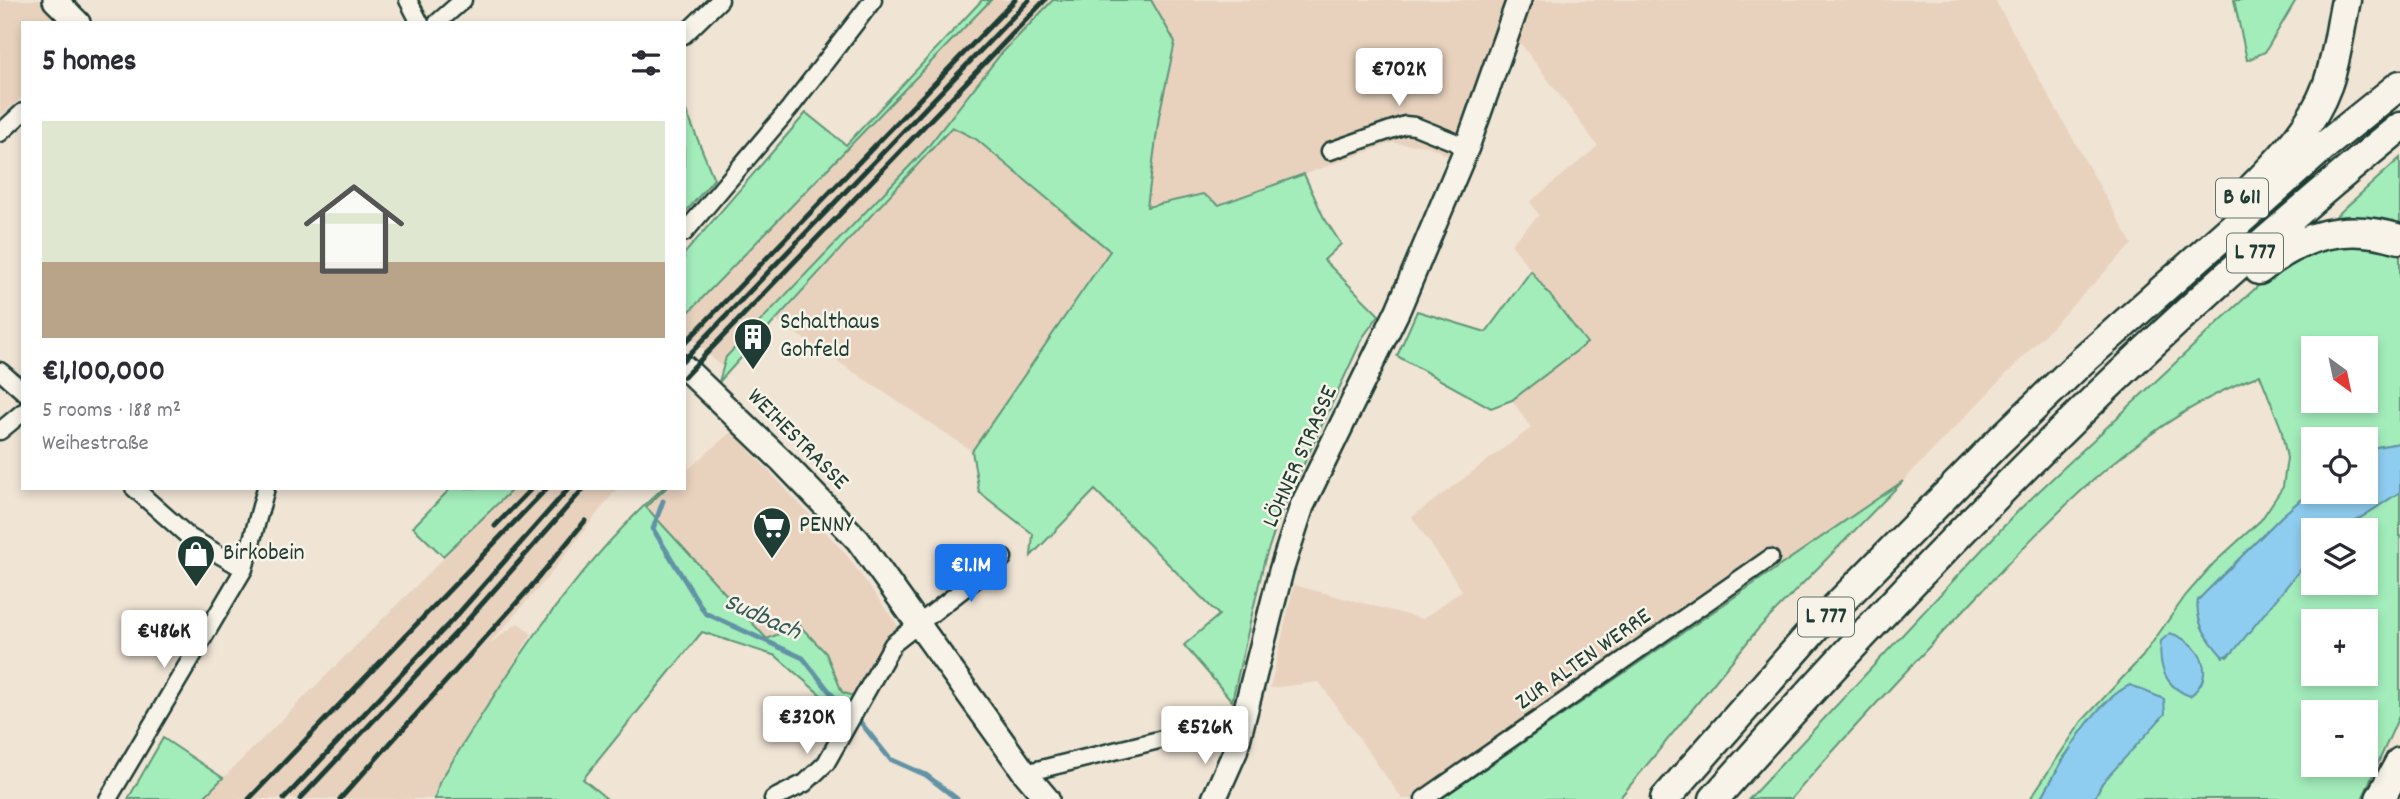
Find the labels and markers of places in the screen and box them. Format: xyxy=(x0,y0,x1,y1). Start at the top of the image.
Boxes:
pin: €702K xyxy=(1350,48,1448,108)
place label: Schalthaus Gohfeld xyxy=(780,306,880,368)
building icon: Schalthaus Gohfeld xyxy=(732,316,774,371)
supermarket icon: PENNY xyxy=(751,505,793,560)
place label: PENNY xyxy=(799,509,855,543)
shop icon: Birkobein xyxy=(175,533,217,588)
place label: Birkobein xyxy=(223,537,305,571)
pin: €1.1M xyxy=(922,544,1020,604)
pin: €486K xyxy=(115,610,213,670)
pin: €320K xyxy=(758,696,856,756)
pin: €526K xyxy=(1156,706,1254,766)

